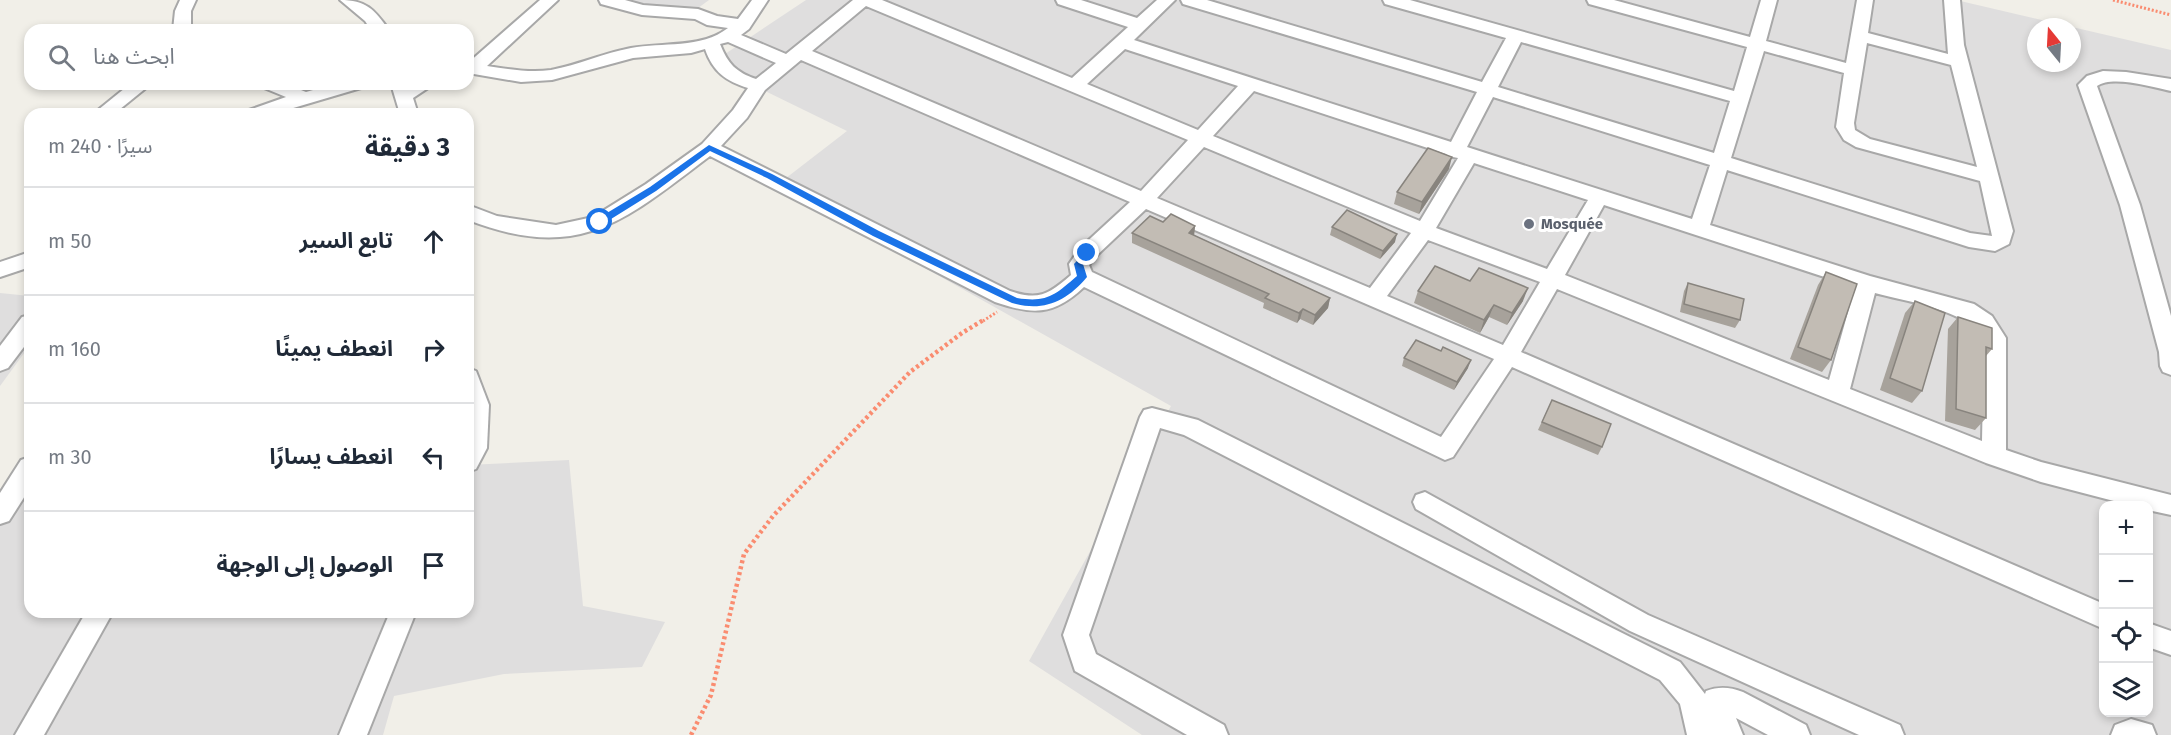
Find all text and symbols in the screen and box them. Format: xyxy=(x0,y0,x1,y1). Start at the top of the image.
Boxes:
north arrow xyxy=(2027,18,2081,72)
search box xyxy=(24,24,474,90)
icon: search xyxy=(45,41,78,74)
text: ابحث هنا xyxy=(93,43,175,70)
text: 3 دقيقة xyxy=(365,132,450,163)
text: سيرًا · 240 m xyxy=(48,134,152,158)
route start xyxy=(586,208,612,234)
place label: Mosquée xyxy=(1541,215,1603,233)
marker: Mosquée xyxy=(1522,217,1536,231)
icon: ahead xyxy=(417,225,450,258)
text: تابع السير xyxy=(300,227,393,254)
text: 50 m xyxy=(48,229,92,253)
route end xyxy=(1073,239,1099,265)
icon: right xyxy=(417,333,450,366)
text: انعطف يمينًا xyxy=(275,335,393,362)
text: 160 m xyxy=(48,337,101,361)
icon: left xyxy=(417,441,450,474)
text: انعطف يسارًا xyxy=(270,443,393,470)
text: 30 m xyxy=(48,445,92,469)
map controls xyxy=(2099,501,2153,717)
button: + xyxy=(2099,501,2153,555)
icon: arrive xyxy=(417,549,450,582)
text: الوصول إلى الوجهة xyxy=(216,551,393,578)
button: − xyxy=(2099,555,2153,609)
button: locate xyxy=(2099,609,2153,663)
button: layers xyxy=(2099,663,2153,717)

